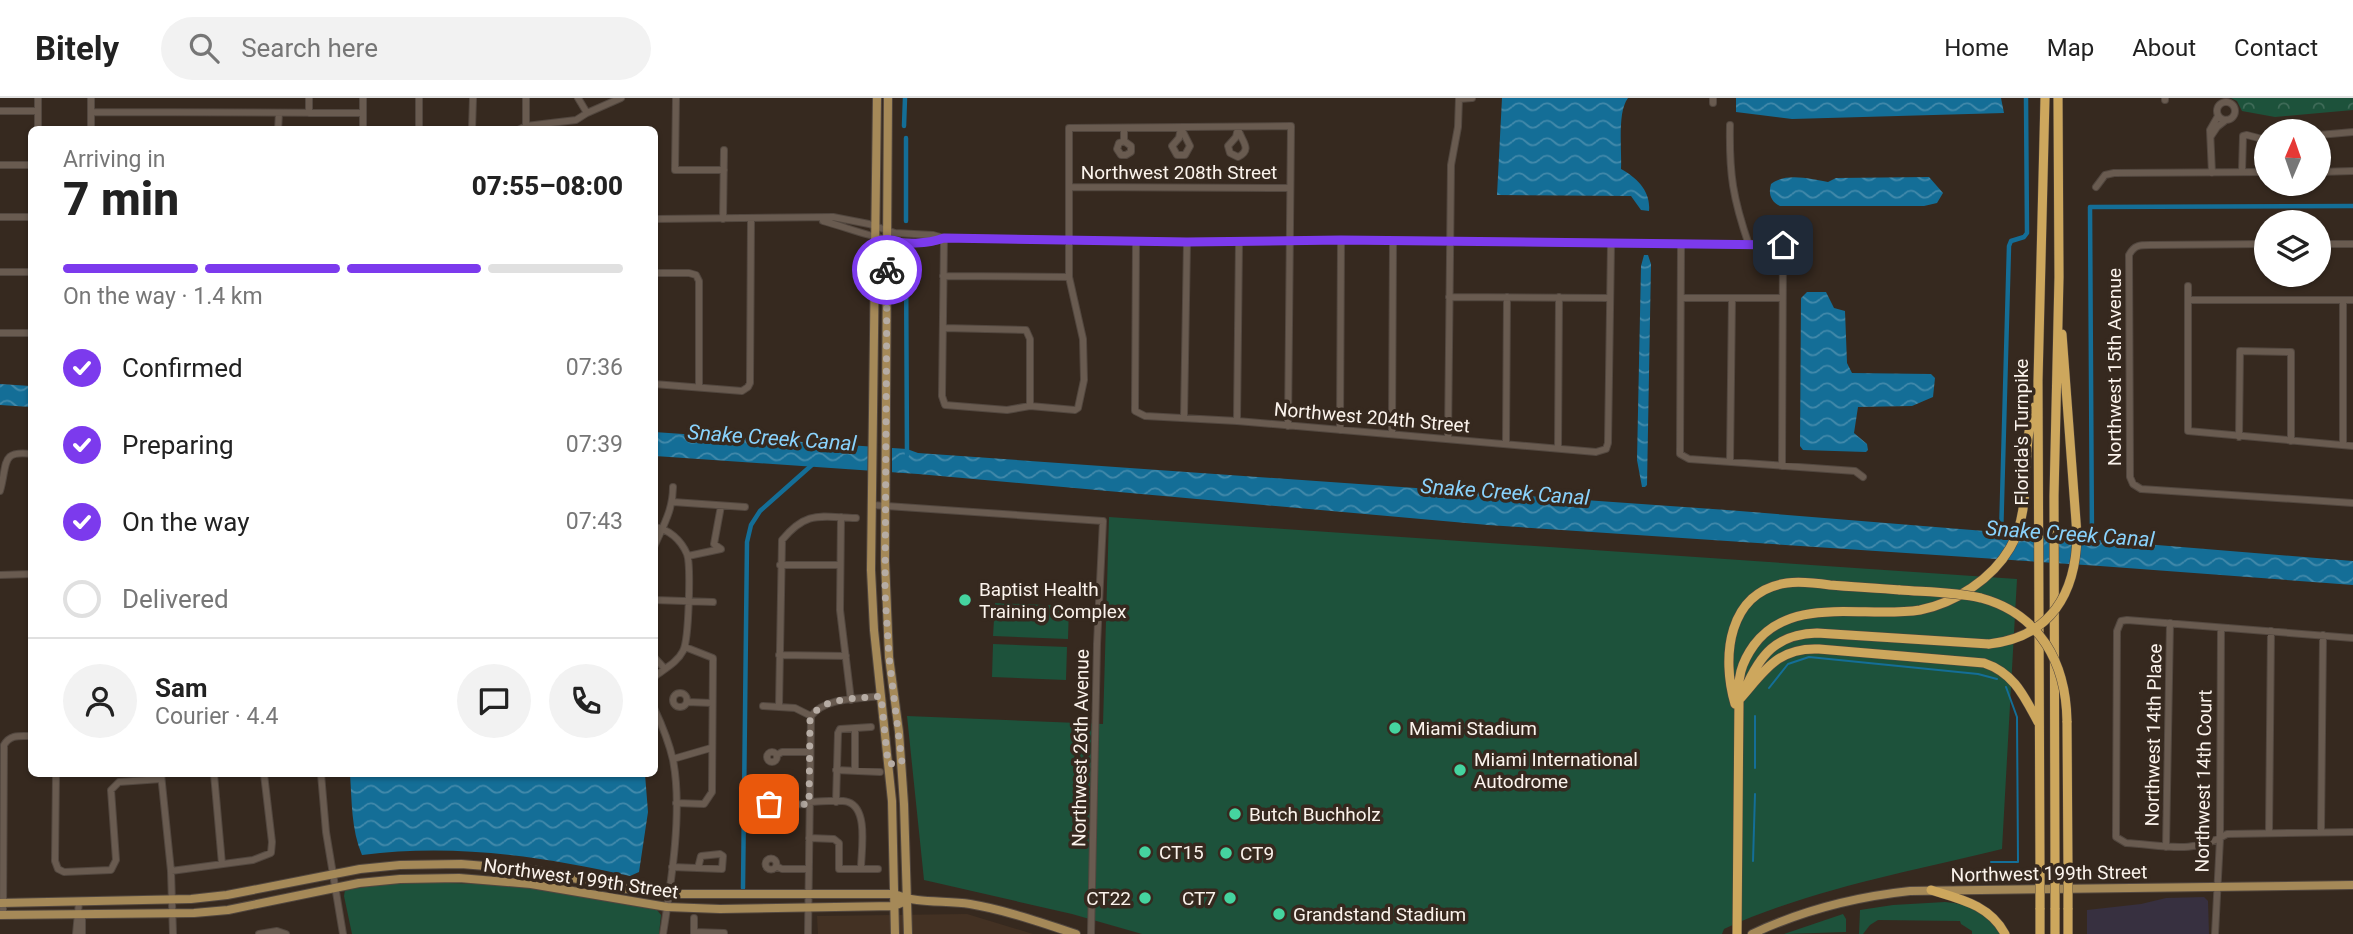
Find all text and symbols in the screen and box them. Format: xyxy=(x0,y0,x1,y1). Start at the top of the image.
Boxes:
search box xyxy=(161,17,651,80)
text: Bitely xyxy=(35,29,119,68)
icon: search xyxy=(185,29,223,67)
text: Search here xyxy=(241,33,378,63)
text: Home xyxy=(1944,34,2009,62)
text: Map xyxy=(2047,34,2094,62)
text: About xyxy=(2132,34,2196,62)
text: Contact xyxy=(2234,34,2318,62)
north arrow xyxy=(2254,119,2331,196)
map controls xyxy=(2254,119,2331,287)
text: Arriving in xyxy=(63,146,166,173)
street label: Northwest 208th Street xyxy=(1081,161,1277,184)
text: 07:55–08:00 xyxy=(472,171,623,201)
text: 7 min xyxy=(63,172,179,226)
button: layers xyxy=(2254,210,2331,287)
pin xyxy=(1753,215,1813,275)
icon: home xyxy=(1764,226,1802,264)
courier xyxy=(852,235,922,305)
icon: bike xyxy=(868,251,906,289)
street label: Northwest 15th Avenue xyxy=(2103,268,2126,466)
text: On the way · 1.4 km xyxy=(63,283,263,310)
icon: check xyxy=(63,349,101,387)
text: Confirmed xyxy=(122,353,243,383)
text: 07:36 xyxy=(566,354,623,381)
street label: Florida's Turnpike xyxy=(2010,359,2033,505)
street label: Northwest 204th Street xyxy=(1273,397,1471,438)
water label: Snake Creek Canal xyxy=(687,420,858,456)
icon: check xyxy=(63,426,101,464)
text: Preparing xyxy=(122,430,234,460)
text: 07:39 xyxy=(566,431,623,458)
water label: Snake Creek Canal xyxy=(1420,474,1591,510)
icon: check xyxy=(63,503,101,541)
text: On the way xyxy=(122,507,250,537)
text: 07:43 xyxy=(566,508,623,535)
water label: Snake Creek Canal xyxy=(1985,516,2156,552)
place label: Baptist Health Training Complex xyxy=(979,578,1127,623)
text: Delivered xyxy=(122,584,229,614)
marker: Baptist Health Training Complex xyxy=(957,592,973,608)
street label: Northwest 14th Place xyxy=(2140,643,2167,827)
street label: Northwest 26th Avenue xyxy=(1067,649,1094,847)
button: person xyxy=(63,664,137,738)
button: chat xyxy=(457,664,531,738)
button: phone xyxy=(549,664,623,738)
text: Sam xyxy=(155,673,207,703)
street label: Northwest 14th Court xyxy=(2190,690,2217,873)
text: Courier · 4.4 xyxy=(155,703,278,730)
place label: Miami Stadium xyxy=(1409,717,1537,740)
marker: Miami Stadium xyxy=(1387,720,1403,736)
place label: Miami International Autodrome xyxy=(1474,748,1638,793)
marker: Miami International Autodrome xyxy=(1452,762,1468,778)
pin xyxy=(739,774,799,834)
icon: bag xyxy=(750,785,788,823)
place label: Butch Buchholz xyxy=(1249,803,1381,826)
marker: Butch Buchholz xyxy=(1227,806,1243,822)
place label: CT15 xyxy=(1159,841,1204,864)
place label: CT9 xyxy=(1240,842,1274,865)
marker: CT15 xyxy=(1137,844,1153,860)
marker: CT9 xyxy=(1218,845,1234,861)
street label: Northwest 199th Street xyxy=(482,853,680,904)
street label: Northwest 199th Street xyxy=(1951,860,2148,887)
place label: CT22 xyxy=(1086,887,1131,910)
place label: CT7 xyxy=(1182,887,1216,910)
marker: CT22 xyxy=(1137,890,1153,906)
marker: CT7 xyxy=(1222,890,1238,906)
place label: Grandstand Stadium xyxy=(1293,903,1466,926)
marker: Grandstand Stadium xyxy=(1271,906,1287,922)

